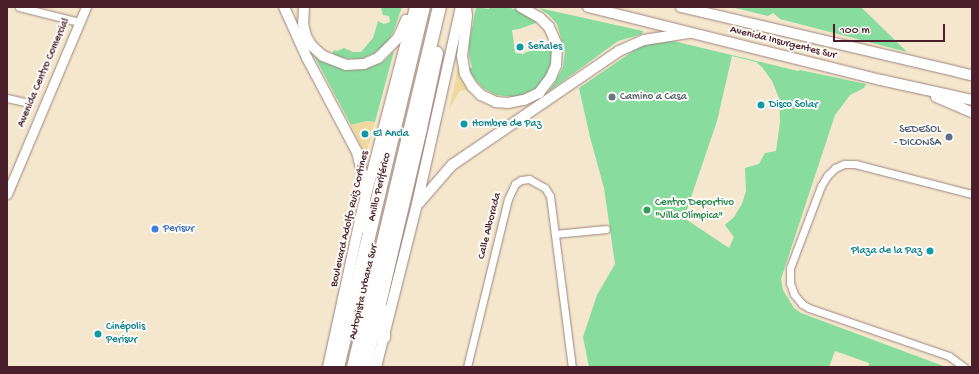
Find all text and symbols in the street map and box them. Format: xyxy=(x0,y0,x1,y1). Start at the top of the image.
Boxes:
scale bar xyxy=(835,16,947,42)
street label: Avenida Centro Comercial xyxy=(15,17,73,129)
street label: Avenida Insurgentes Sur xyxy=(729,23,837,63)
text: 100 m xyxy=(840,24,870,38)
place label: Señales xyxy=(528,40,562,54)
marker: Señales xyxy=(515,42,525,52)
place label: Camino a Casa xyxy=(620,90,687,104)
marker: Camino a Casa xyxy=(607,92,617,102)
place label: Disco Solar xyxy=(769,98,818,112)
marker: Disco Solar xyxy=(756,100,766,110)
place label: Hombre de Paz xyxy=(472,117,542,131)
marker: Hombre de Paz xyxy=(459,119,469,129)
place label: SEDESOL - DICONSA xyxy=(894,124,941,150)
place label: El Ancla xyxy=(373,127,409,141)
marker: El Ancla xyxy=(360,129,370,139)
marker: SEDESOL - DICONSA xyxy=(944,132,954,142)
street label: Boulevard Adolfo Ruiz Cortines xyxy=(328,150,372,288)
street label: Anillo Periférico xyxy=(366,151,394,223)
street label: Calle Alborada xyxy=(475,191,505,261)
place label: Centro Deportivo "Villa Olímpica" xyxy=(655,197,734,223)
marker: Centro Deportivo "Villa Olímpica" xyxy=(642,205,652,215)
place label: Perisur xyxy=(163,222,194,236)
marker: Perisur xyxy=(150,224,160,234)
street label: Autopista Urbana Sur xyxy=(347,243,381,341)
place label: Plaza de la Paz xyxy=(851,244,922,258)
marker: Plaza de la Paz xyxy=(925,246,935,256)
place label: Cinépolis Perisur xyxy=(106,321,145,347)
marker: Cinépolis Perisur xyxy=(93,329,103,339)

